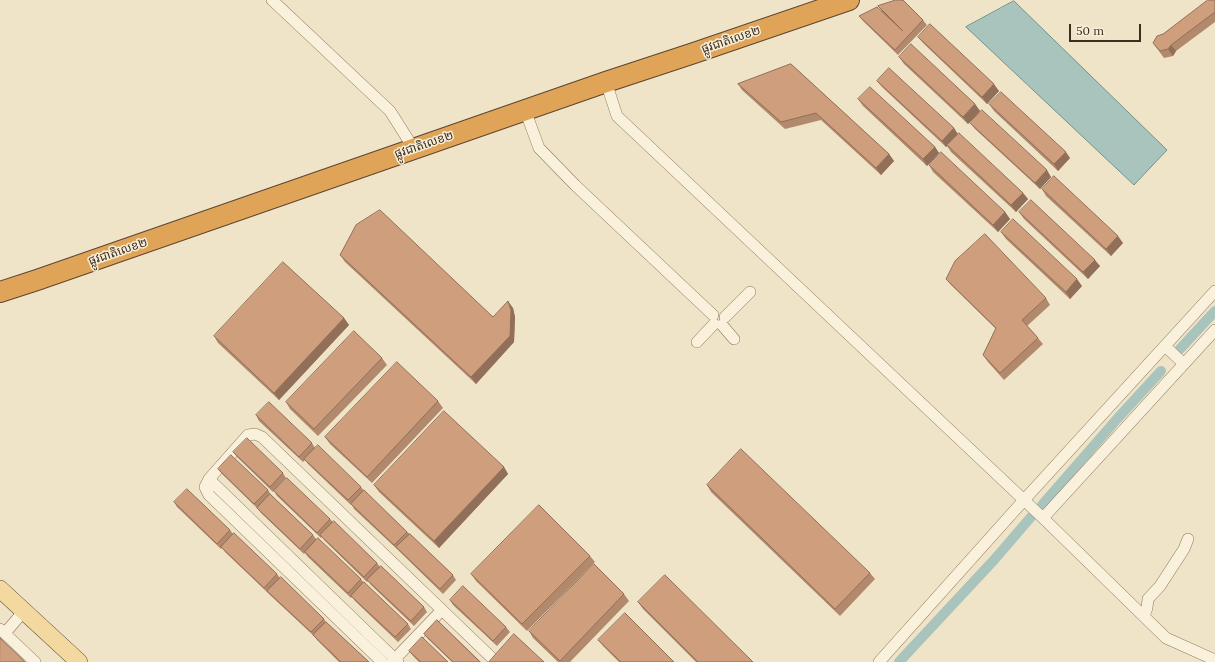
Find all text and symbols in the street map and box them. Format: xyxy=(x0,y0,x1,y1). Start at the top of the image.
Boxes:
scale bar xyxy=(1071,16,1143,42)
street label: ផ្លូវជាតិលេខ២ xyxy=(700,23,762,57)
text: 50 m xyxy=(1076,23,1104,38)
street label: ផ្លូវជាតិលេខ២ xyxy=(393,128,455,162)
street label: ផ្លូវជាតិលេខ២ xyxy=(87,235,149,269)

